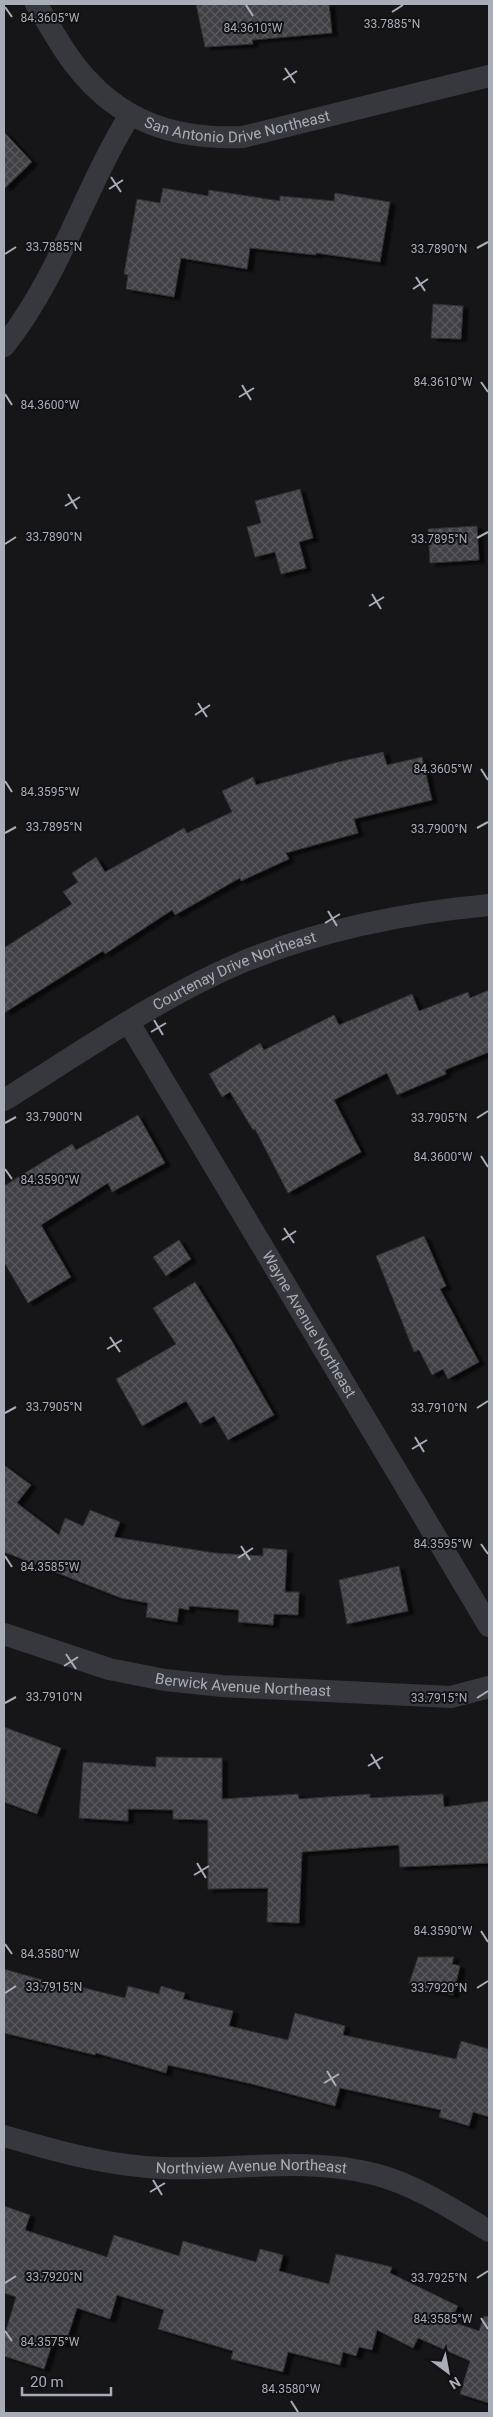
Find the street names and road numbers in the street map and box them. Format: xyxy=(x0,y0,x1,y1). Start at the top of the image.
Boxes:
street label: San Antonio Drive Northeast xyxy=(142,107,332,146)
street label: Courtenay Drive Northeast xyxy=(150,928,318,1014)
street label: Wayne Avenue Northeast xyxy=(258,1248,360,1401)
street label: Berwick Avenue Northeast xyxy=(154,1669,331,1700)
street label: Northview Avenue Northeast xyxy=(155,2156,348,2177)

